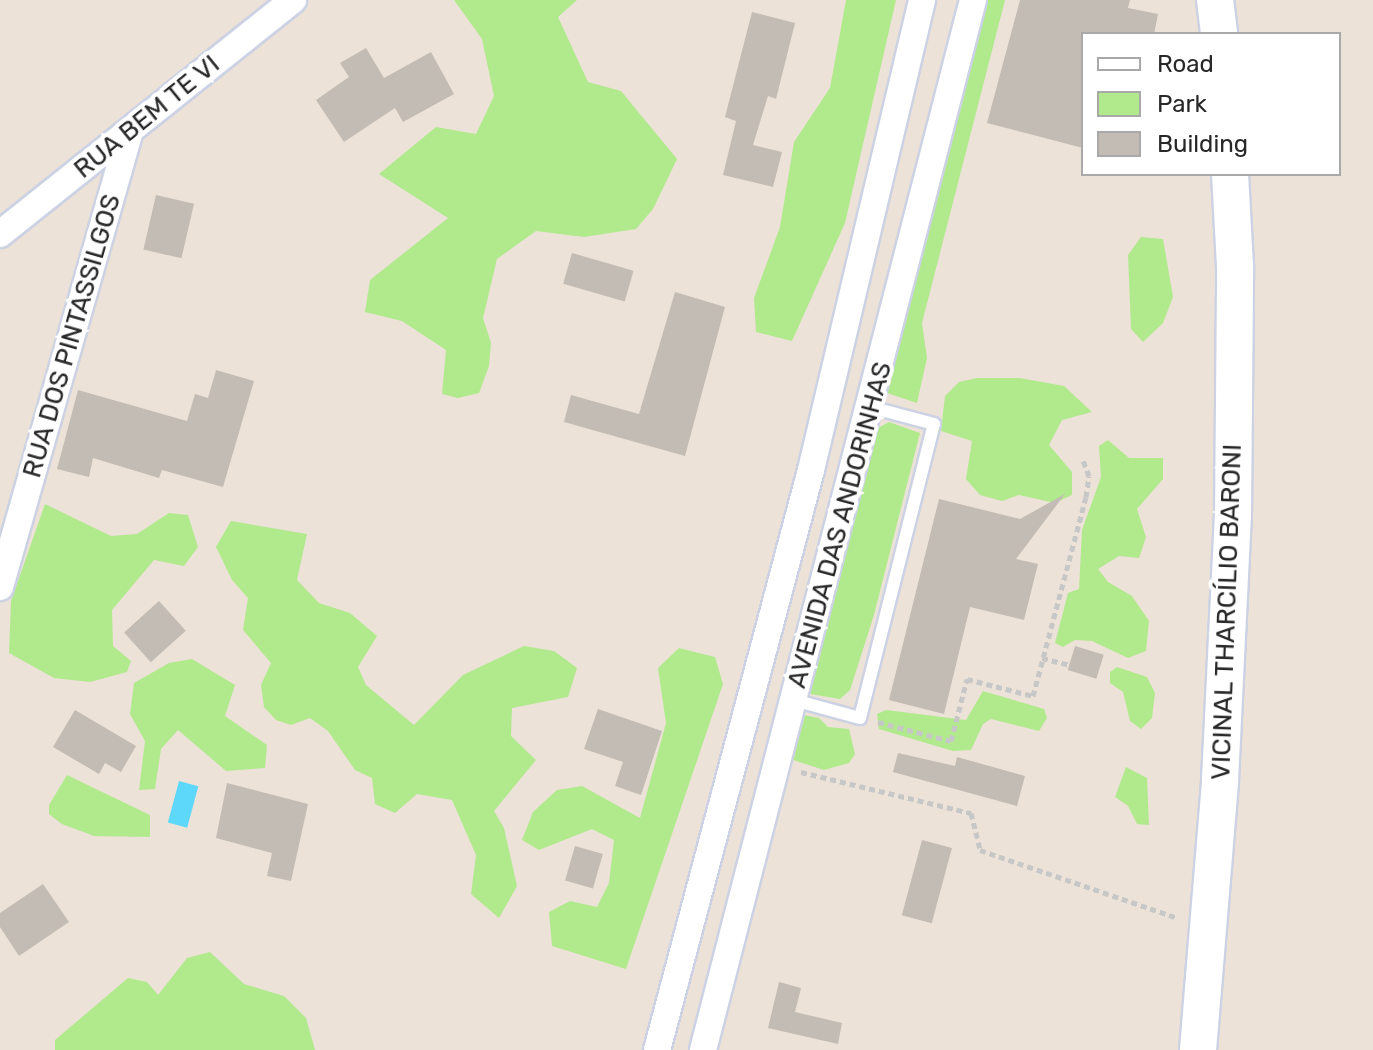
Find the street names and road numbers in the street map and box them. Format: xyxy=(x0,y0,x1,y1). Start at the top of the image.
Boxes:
street label: RUA BEM TE VI xyxy=(67,48,227,186)
street label: RUA DOS PINTASSILGOS xyxy=(16,190,128,482)
street label: AVENIDA DAS ANDORINHAS xyxy=(781,358,899,692)
street label: VICINAL THARCÍLIO BARONI xyxy=(1206,443,1248,781)

